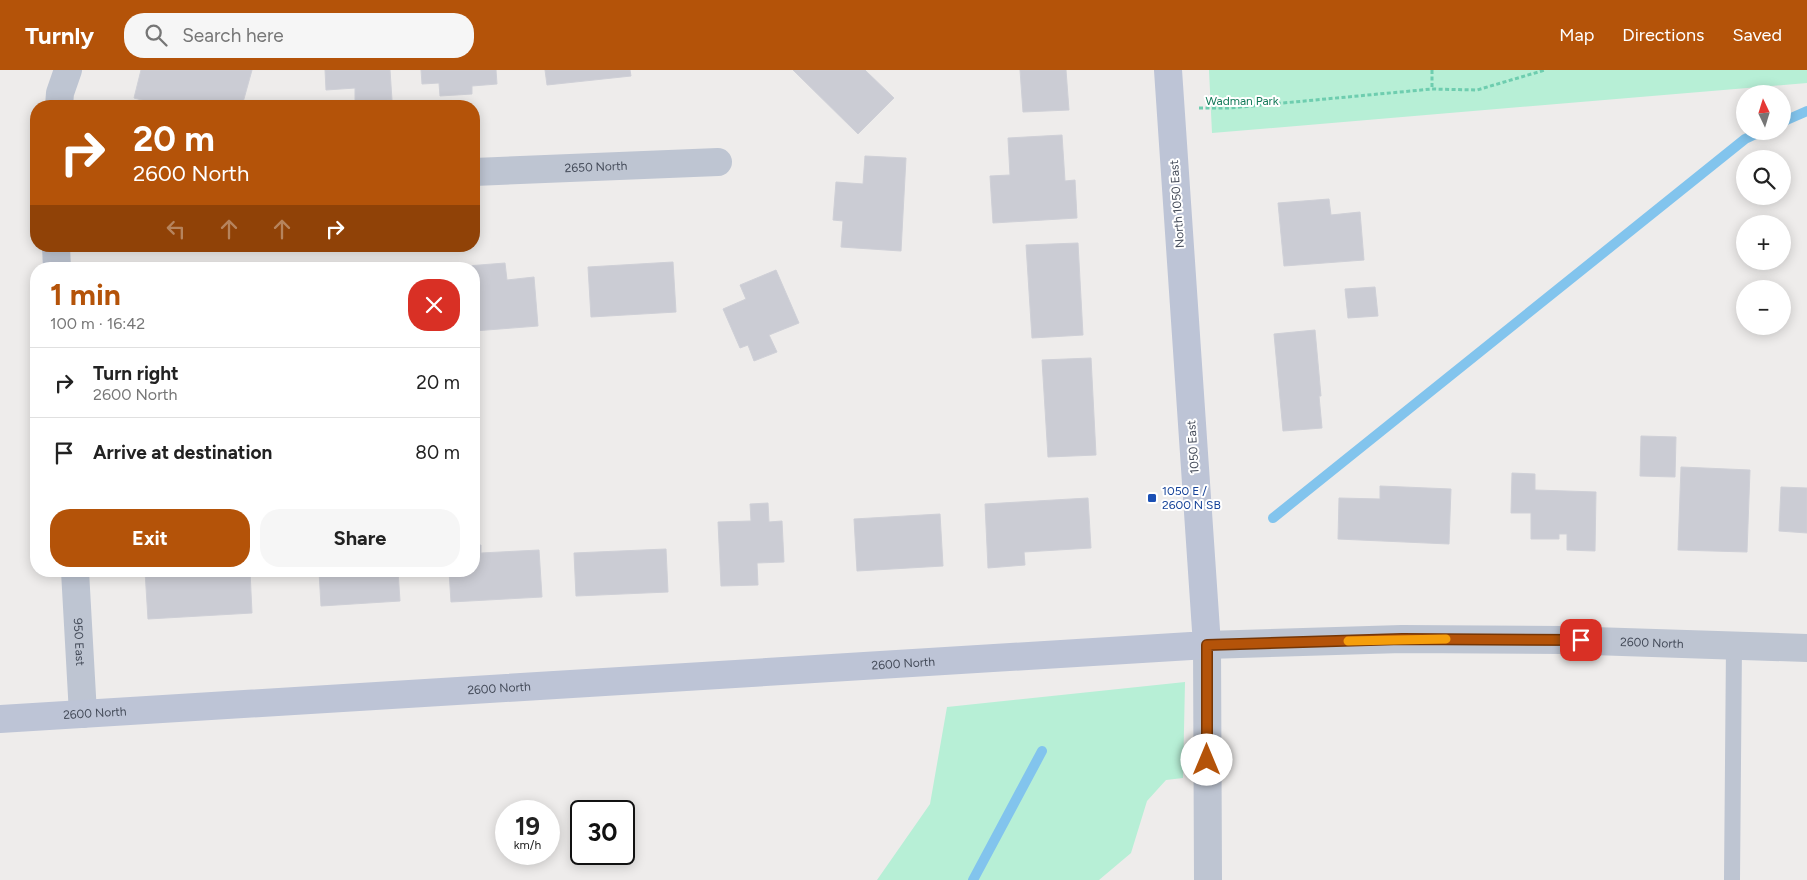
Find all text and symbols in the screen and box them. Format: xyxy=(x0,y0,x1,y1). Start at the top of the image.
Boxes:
search box xyxy=(124,13,474,58)
text: Turnly xyxy=(25,21,94,50)
icon: search xyxy=(142,21,170,49)
text: Search here xyxy=(182,24,284,47)
text: Map xyxy=(1559,24,1594,46)
text: Directions xyxy=(1622,24,1704,46)
text: Saved xyxy=(1732,24,1782,46)
north arrow xyxy=(1736,85,1791,140)
map controls xyxy=(1736,85,1791,335)
park label: Wadman Park xyxy=(1205,94,1279,108)
text: 20 m xyxy=(133,118,215,160)
icon: right xyxy=(50,120,115,185)
button: search xyxy=(1736,150,1791,205)
street label: 2650 North xyxy=(564,159,628,175)
street label: North 1050 East xyxy=(1167,159,1187,248)
text: 2600 North xyxy=(133,160,249,187)
icon: left xyxy=(162,215,190,243)
icon: ahead xyxy=(215,215,243,243)
icon: ahead xyxy=(268,215,296,243)
icon: right xyxy=(321,215,349,243)
button: + xyxy=(1736,215,1791,270)
text: 1 min xyxy=(50,276,121,313)
button: close xyxy=(408,279,460,331)
button: − xyxy=(1736,280,1791,335)
text: 100 m · 16:42 xyxy=(50,314,145,333)
text: Turn right xyxy=(93,362,179,385)
icon: right xyxy=(50,369,78,397)
text: 20 m xyxy=(416,371,460,394)
text: 2600 North xyxy=(93,385,178,404)
street label: 1050 East xyxy=(1184,419,1202,474)
icon: arrive xyxy=(50,439,78,467)
text: Arrive at destination xyxy=(93,441,272,464)
text: 80 m xyxy=(415,441,460,464)
place label: 1050 E / 2600 N SB xyxy=(1162,484,1221,512)
marker: 1050 E / 2600 N SB xyxy=(1146,492,1158,504)
button: Exit xyxy=(50,509,250,567)
button: Share xyxy=(260,509,460,567)
street label: 950 East xyxy=(71,618,87,667)
pin xyxy=(1560,619,1602,661)
icon: arrive xyxy=(1567,626,1595,654)
street label: 2600 North xyxy=(1620,635,1684,651)
street label: 2600 North xyxy=(871,655,936,673)
street label: 2600 North xyxy=(467,679,531,697)
street label: 2600 North xyxy=(63,704,127,722)
position arrow xyxy=(1180,733,1232,785)
speed limit sign: 30 xyxy=(570,800,635,865)
text: 19 xyxy=(515,811,540,841)
text: km/h xyxy=(514,838,541,852)

